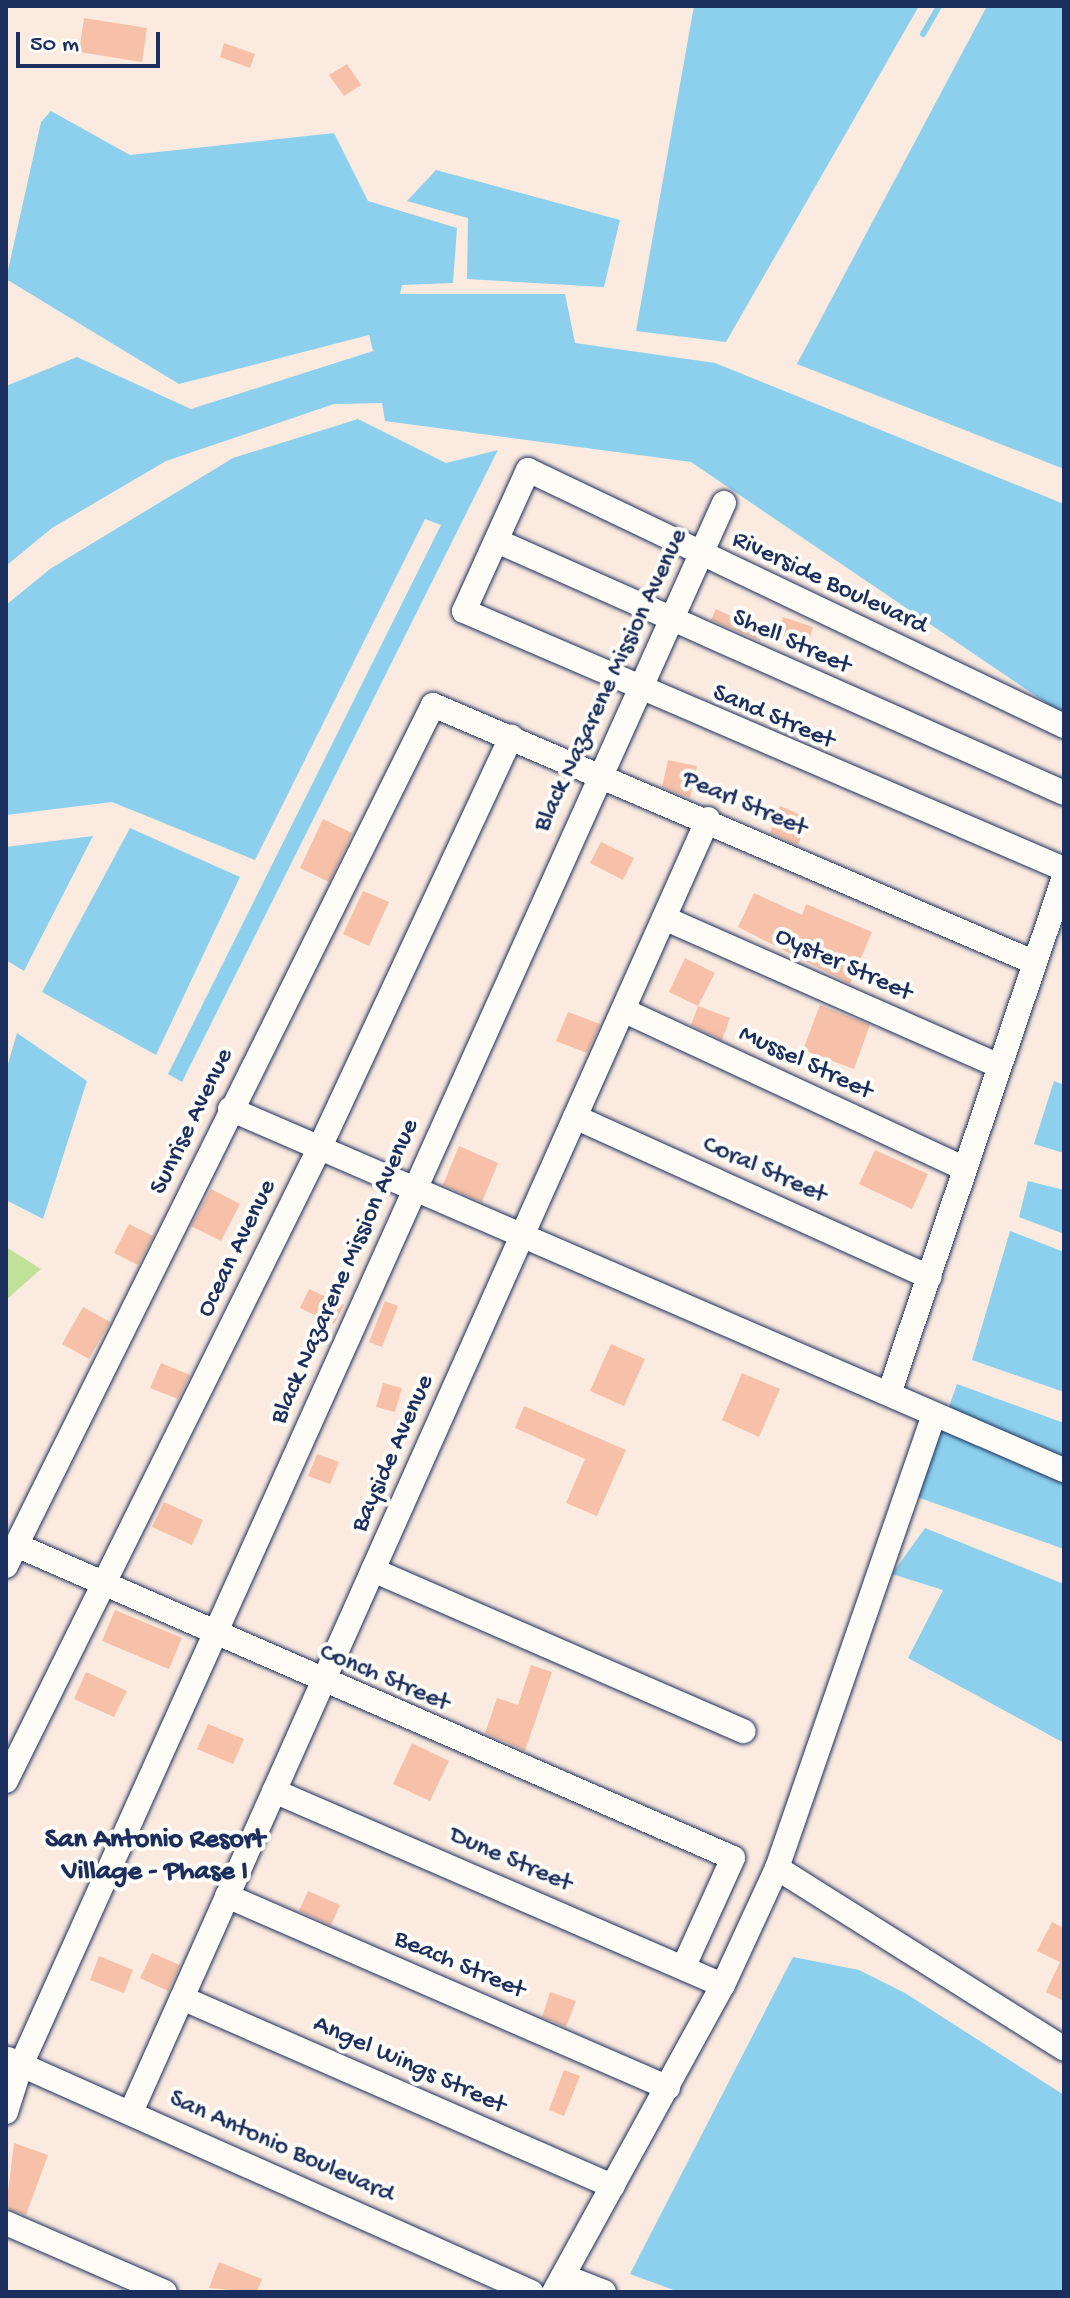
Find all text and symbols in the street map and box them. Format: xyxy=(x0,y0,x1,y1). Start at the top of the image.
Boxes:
scale bar xyxy=(20,16,164,66)
text: 50 m xyxy=(30,31,79,60)
street label: Black Nazarene Mission Avenue xyxy=(528,525,696,837)
street label: Riverside Boulevard xyxy=(726,525,932,643)
street label: Shell Street xyxy=(727,603,855,683)
street label: Sand Street xyxy=(707,678,839,758)
street label: Pearl Street xyxy=(677,765,811,845)
street label: Oyster Street xyxy=(770,922,916,1010)
street label: Mussel Street xyxy=(733,1019,877,1109)
street label: Sunrise Avenue xyxy=(144,1044,242,1200)
street label: Black Nazarene Mission Avenue xyxy=(265,1115,427,1429)
street label: Coral Street xyxy=(697,1130,831,1212)
street label: Ocean Avenue xyxy=(191,1175,285,1323)
street label: Bayside Avenue xyxy=(345,1371,443,1537)
street label: Conch Street xyxy=(314,1638,454,1720)
street label: Dune Street xyxy=(444,1821,576,1901)
district label: San Antonio Resort Village - Phase I xyxy=(45,1824,265,1890)
street label: Beach Street xyxy=(389,1924,529,2008)
street label: Angel Wings Street xyxy=(308,2010,510,2122)
street label: San Antonio Boulevard xyxy=(164,2084,398,2212)

